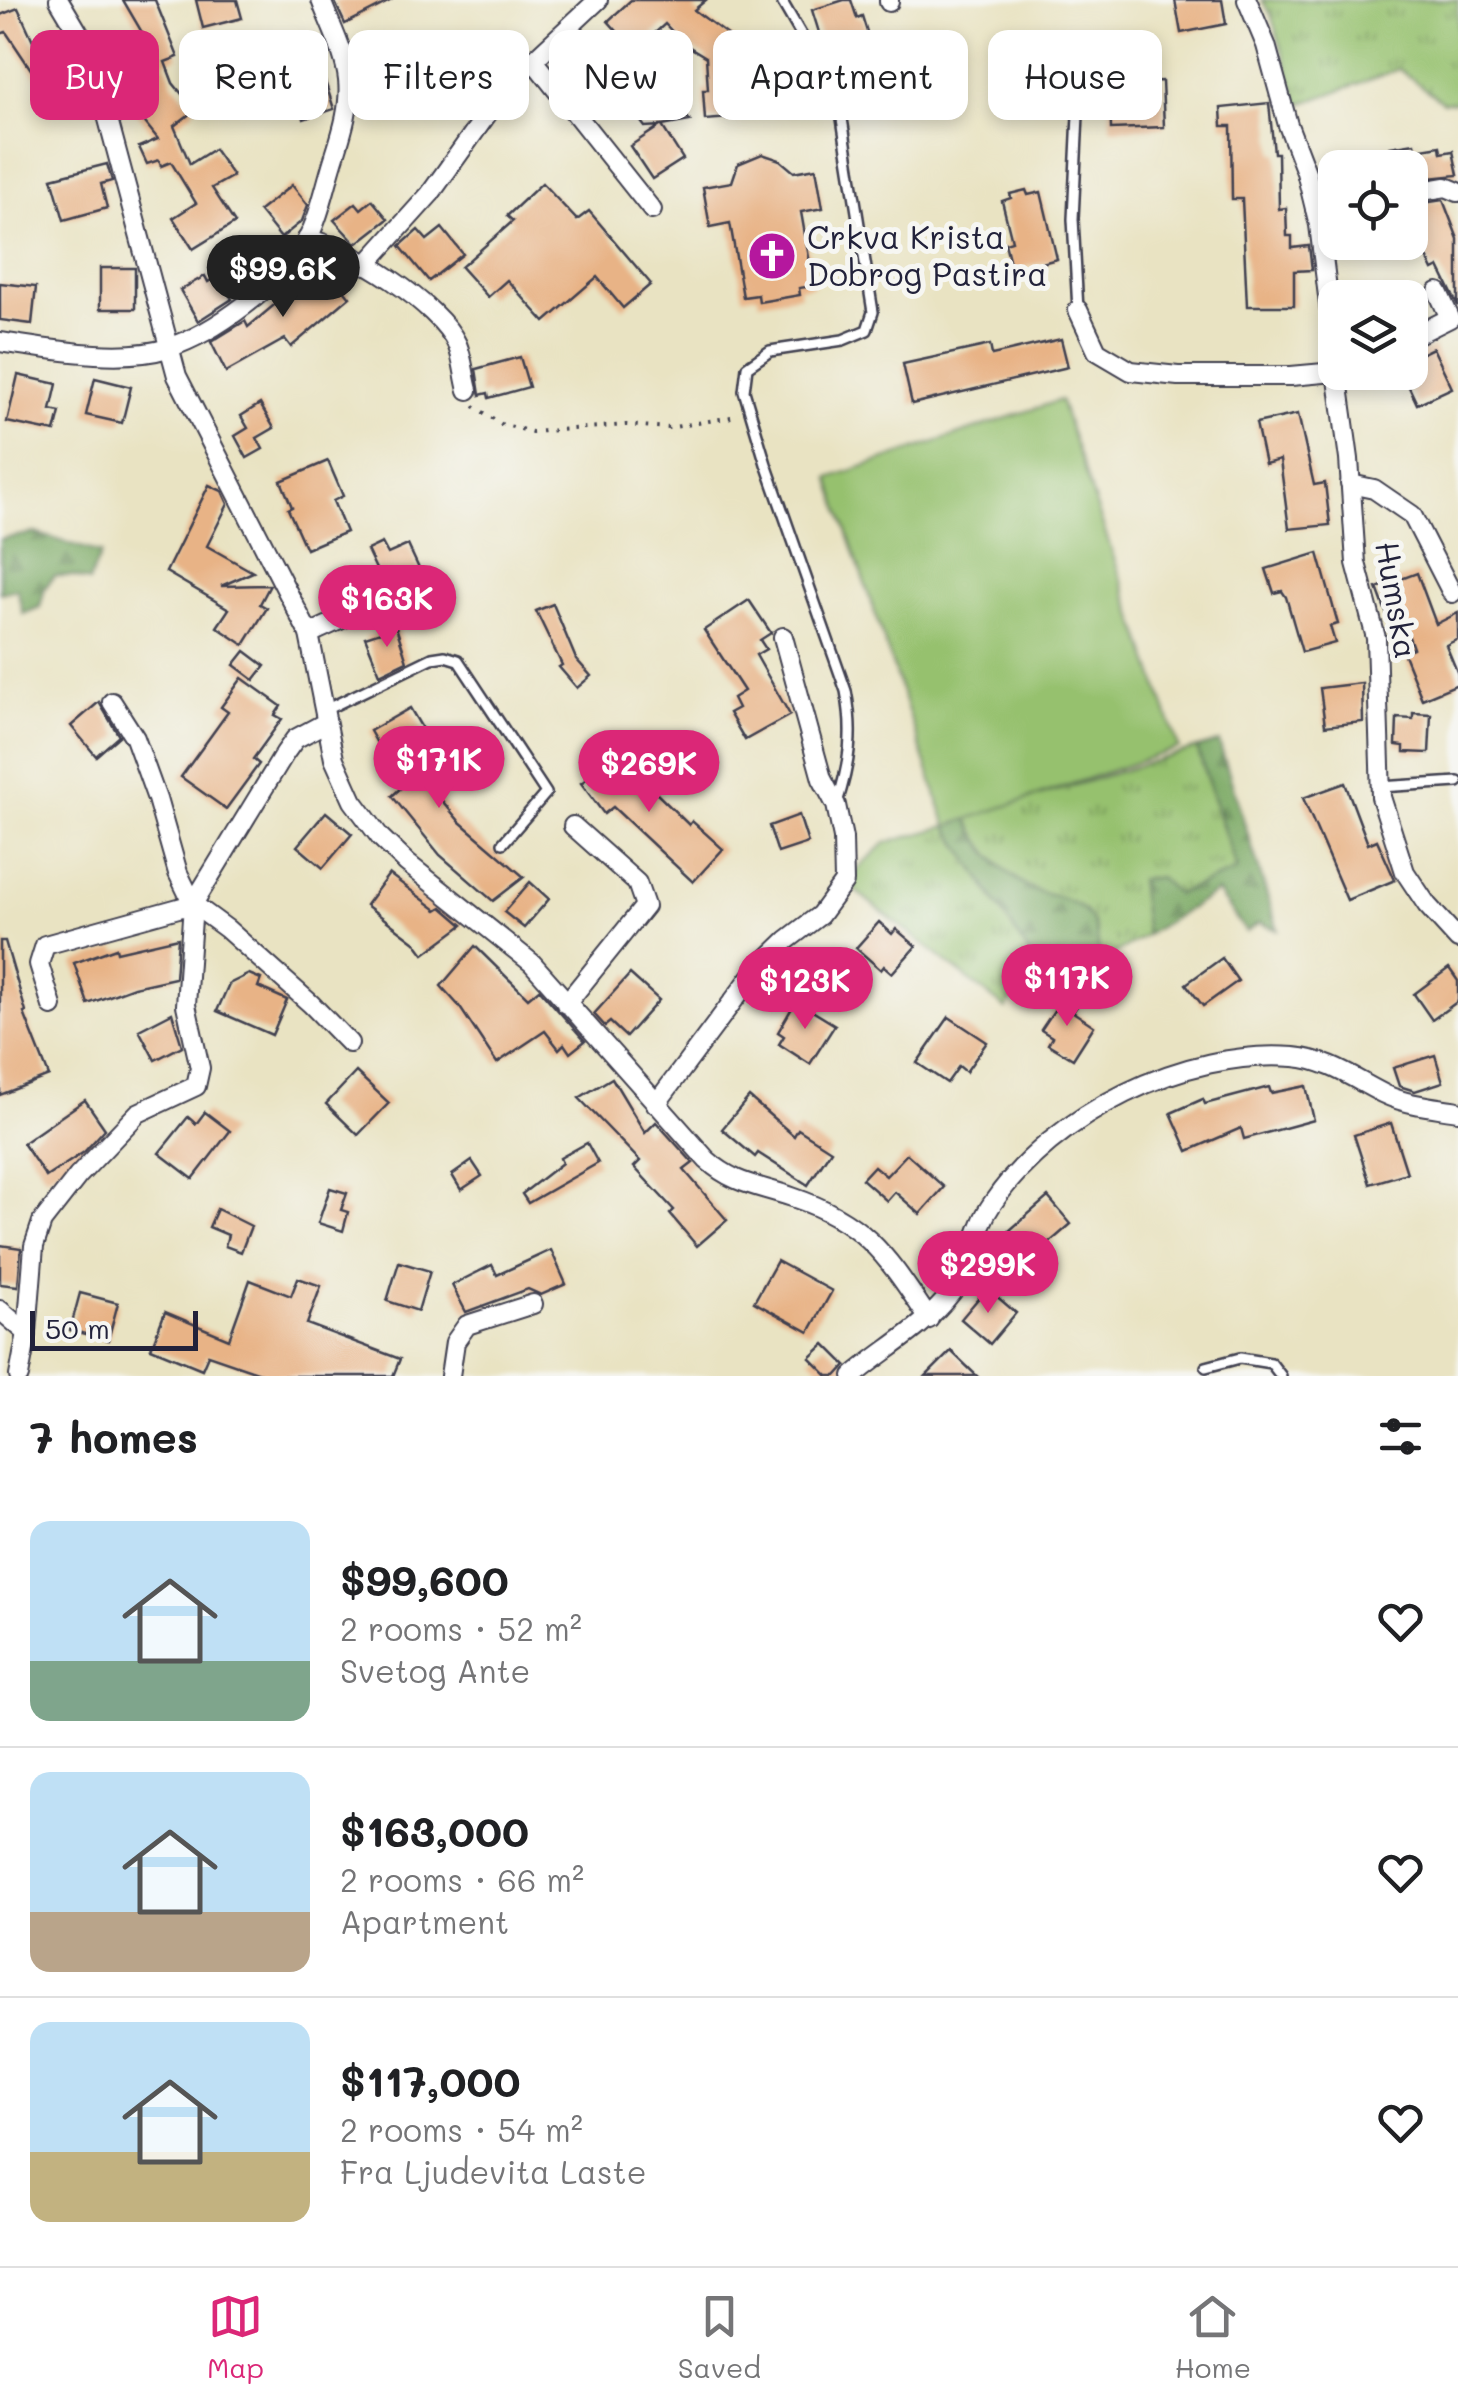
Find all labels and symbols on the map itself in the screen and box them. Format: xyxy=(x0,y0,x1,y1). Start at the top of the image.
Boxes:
place label: Crkva Krista Dobrog Pastira xyxy=(807,215,1047,294)
church icon: Crkva Krista Dobrog Pastira xyxy=(746,230,798,282)
pin: $99.6K xyxy=(202,235,364,320)
street label: Humska xyxy=(1367,538,1429,662)
pin: $163K xyxy=(317,565,457,650)
pin: $171K xyxy=(369,726,509,811)
pin: $269K xyxy=(579,730,719,815)
pin: $117K xyxy=(997,944,1137,1029)
pin: $123K xyxy=(735,947,875,1032)
pin: $299K xyxy=(918,1231,1058,1316)
scale bar xyxy=(30,1306,198,1350)

